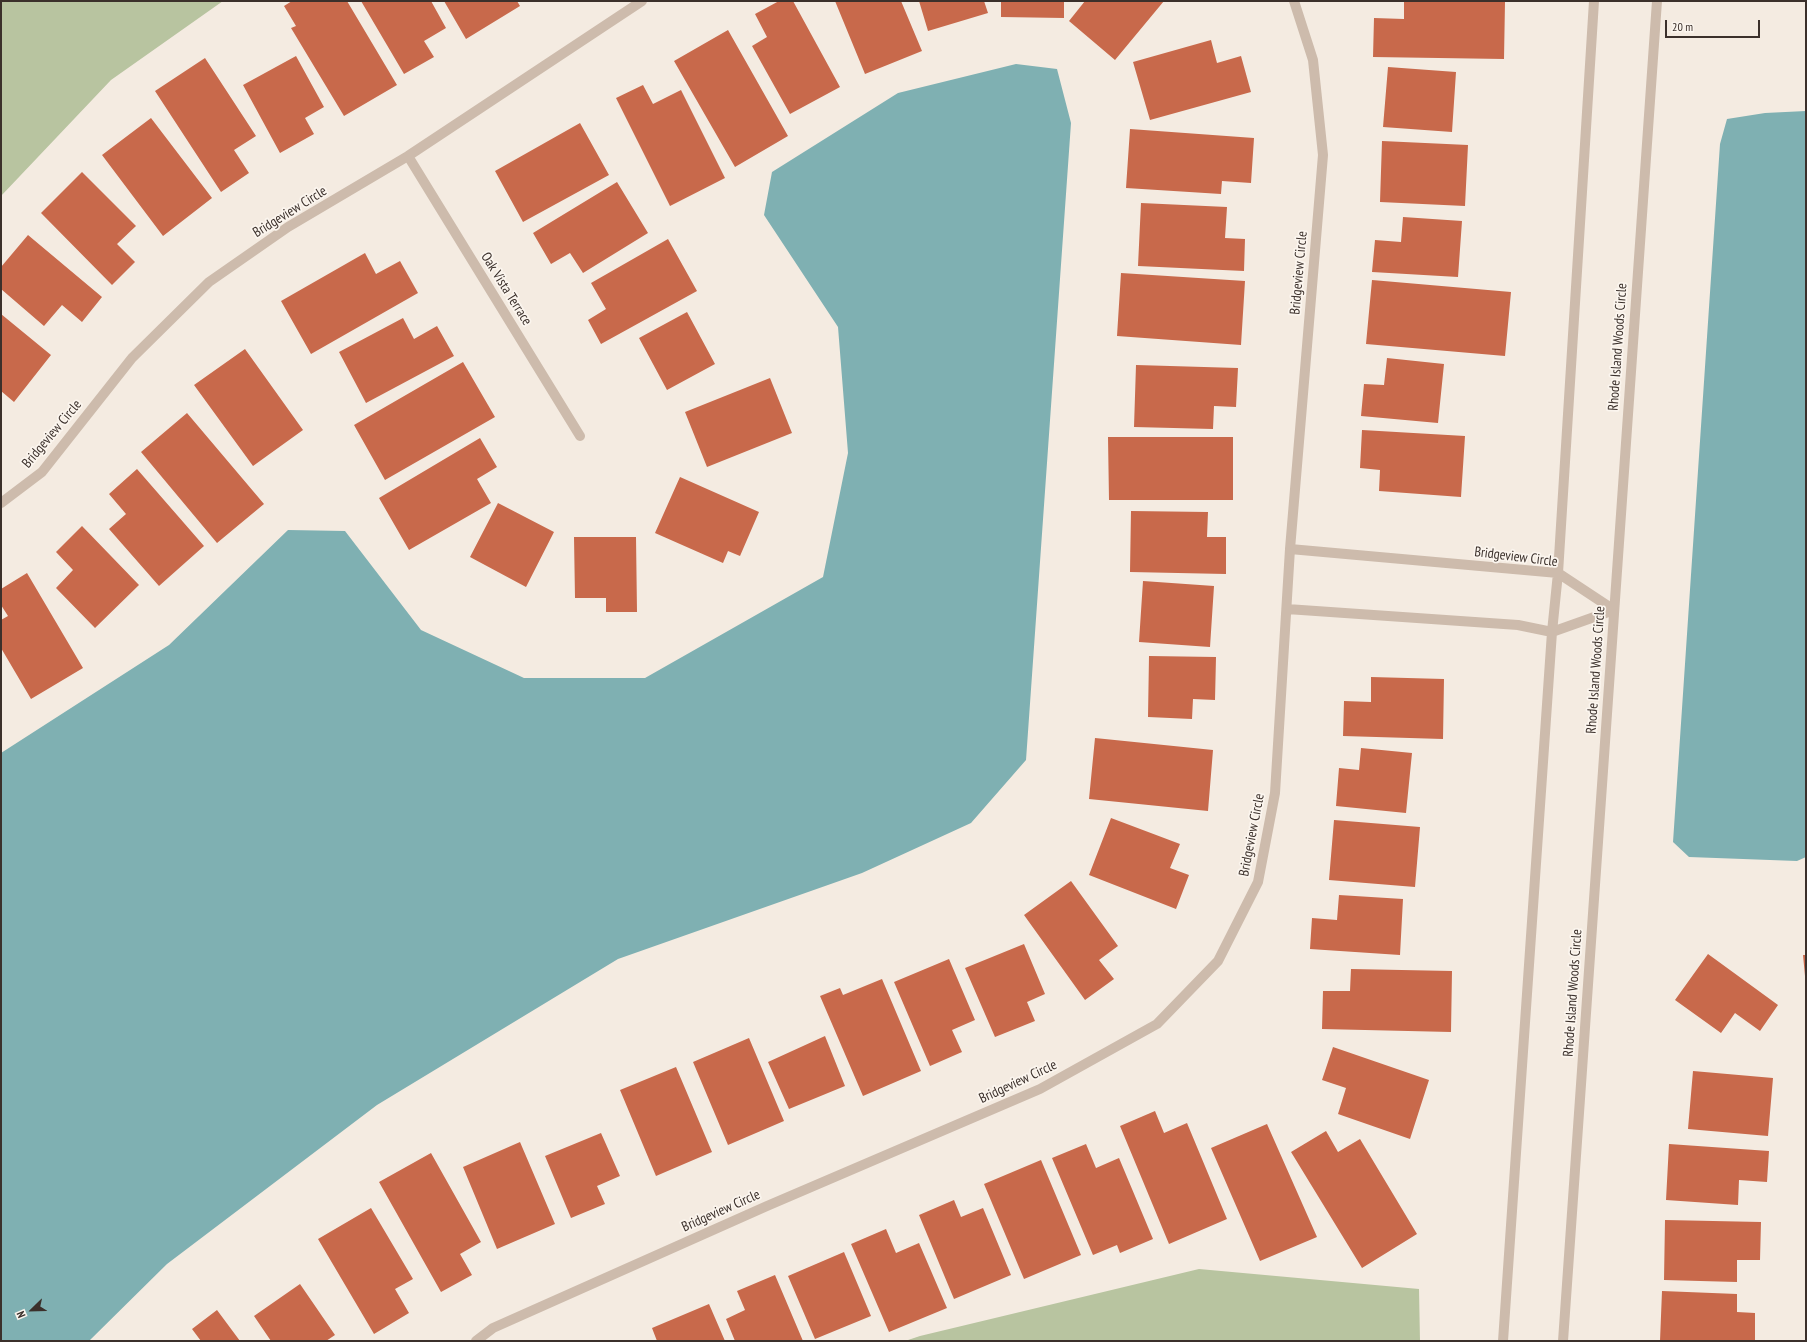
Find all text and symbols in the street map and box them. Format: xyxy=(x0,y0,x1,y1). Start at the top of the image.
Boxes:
scale bar xyxy=(1667,12,1762,38)
text: 20 m xyxy=(1672,19,1693,34)
street label: Bridgeview Circle xyxy=(250,183,330,241)
street label: Bridgeview Circle xyxy=(1287,231,1311,315)
street label: Oak Vista Terrace xyxy=(477,249,535,329)
street label: Rhode Island Woods Circle xyxy=(1605,283,1631,411)
street label: Bridgeview Circle xyxy=(19,397,85,471)
street label: Bridgeview Circle xyxy=(1473,544,1559,570)
street label: Rhode Island Woods Circle xyxy=(1583,606,1609,734)
street label: Bridgeview Circle xyxy=(1236,792,1268,878)
street label: Rhode Island Woods Circle xyxy=(1560,929,1586,1057)
street label: Bridgeview Circle xyxy=(976,1057,1060,1107)
street label: Bridgeview Circle xyxy=(679,1186,763,1236)
north arrow xyxy=(12,1290,52,1330)
text: N xyxy=(13,1309,29,1320)

